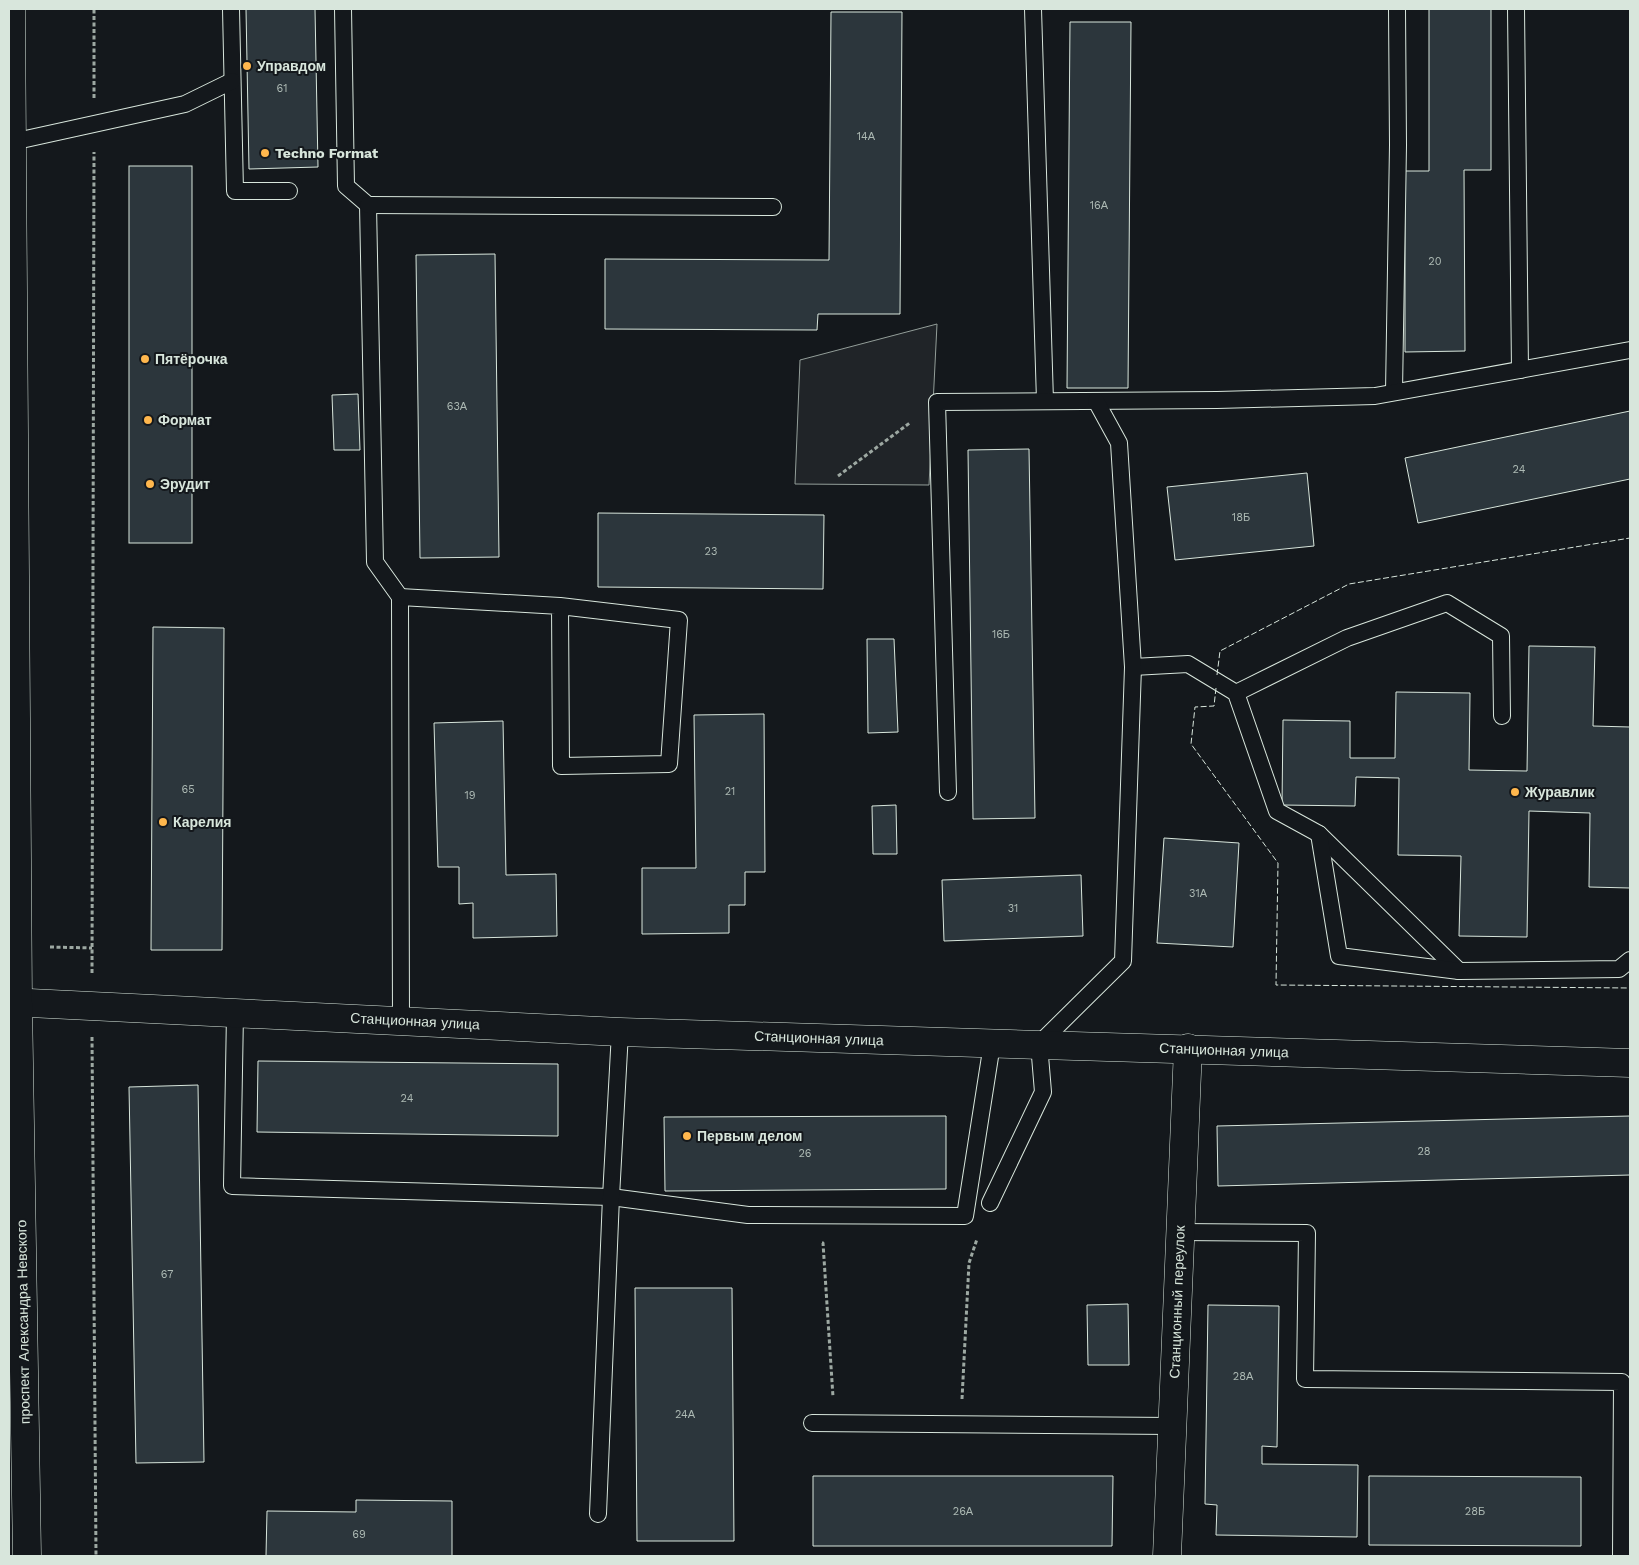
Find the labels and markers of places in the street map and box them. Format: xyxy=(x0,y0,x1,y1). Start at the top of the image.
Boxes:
place label: Управдом xyxy=(257,58,326,74)
marker: Управдом xyxy=(241,60,253,72)
place label: Techno Format xyxy=(275,145,378,161)
marker: Techno Format xyxy=(259,147,271,159)
place label: Пятёрочка xyxy=(155,351,228,367)
marker: Пятёрочка xyxy=(139,353,151,365)
place label: Формат xyxy=(158,412,212,428)
marker: Формат xyxy=(142,414,154,426)
place label: Эрудит xyxy=(160,476,210,492)
marker: Эрудит xyxy=(144,478,156,490)
place label: Журавлик xyxy=(1524,784,1596,800)
marker: Журавлик xyxy=(1509,786,1521,798)
place label: Карелия xyxy=(173,814,232,830)
marker: Карелия xyxy=(157,816,169,828)
place label: Первым делом xyxy=(697,1128,802,1144)
marker: Первым делом xyxy=(681,1130,693,1142)

